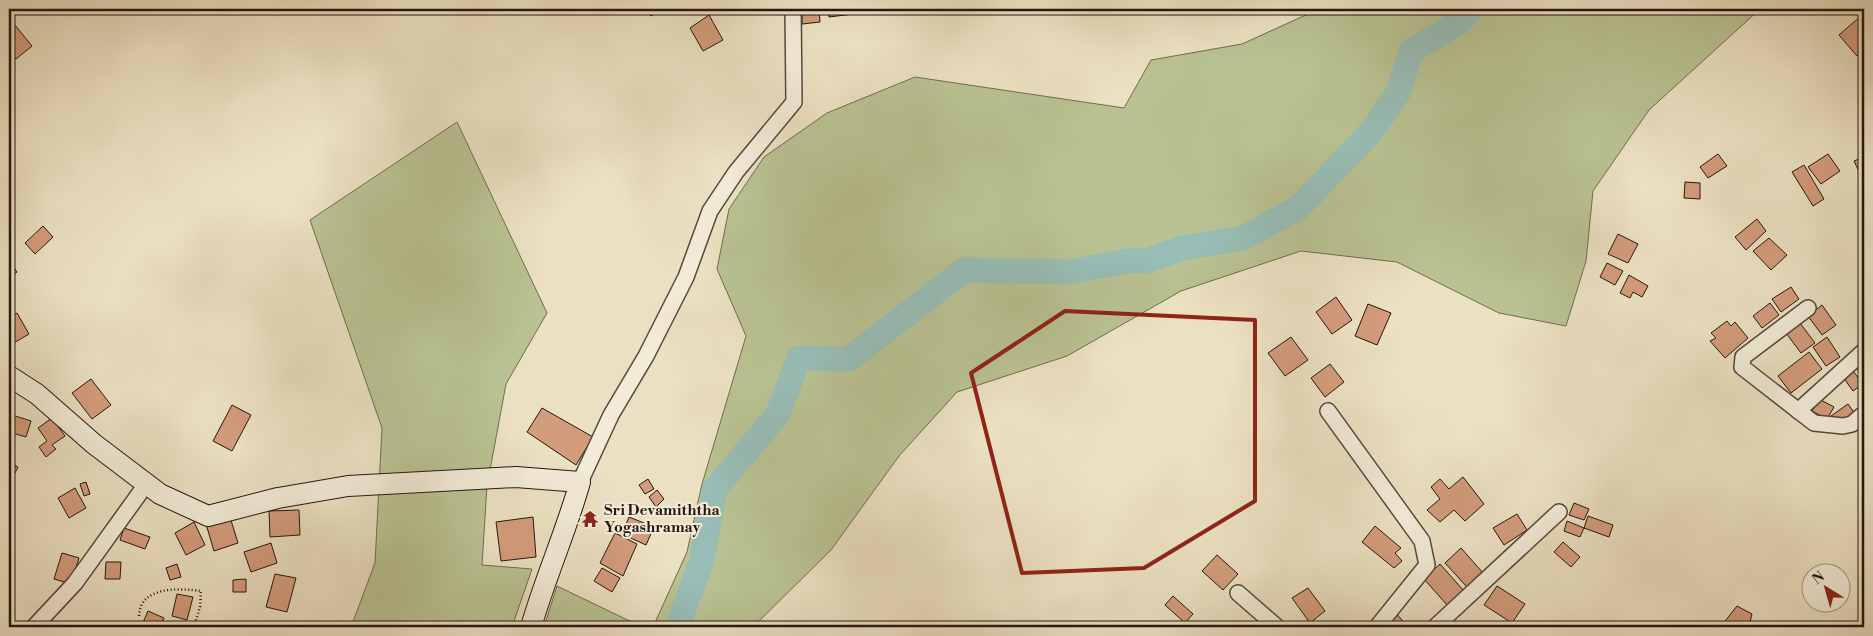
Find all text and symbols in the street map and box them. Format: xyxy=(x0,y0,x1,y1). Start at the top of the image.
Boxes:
place label: Sri Devamiththa Yogashramay xyxy=(604,501,721,537)
temple icon: Sri Devamiththa Yogashramay xyxy=(580,509,600,529)
north arrow xyxy=(1800,564,1850,614)
text: N xyxy=(1809,568,1829,589)

